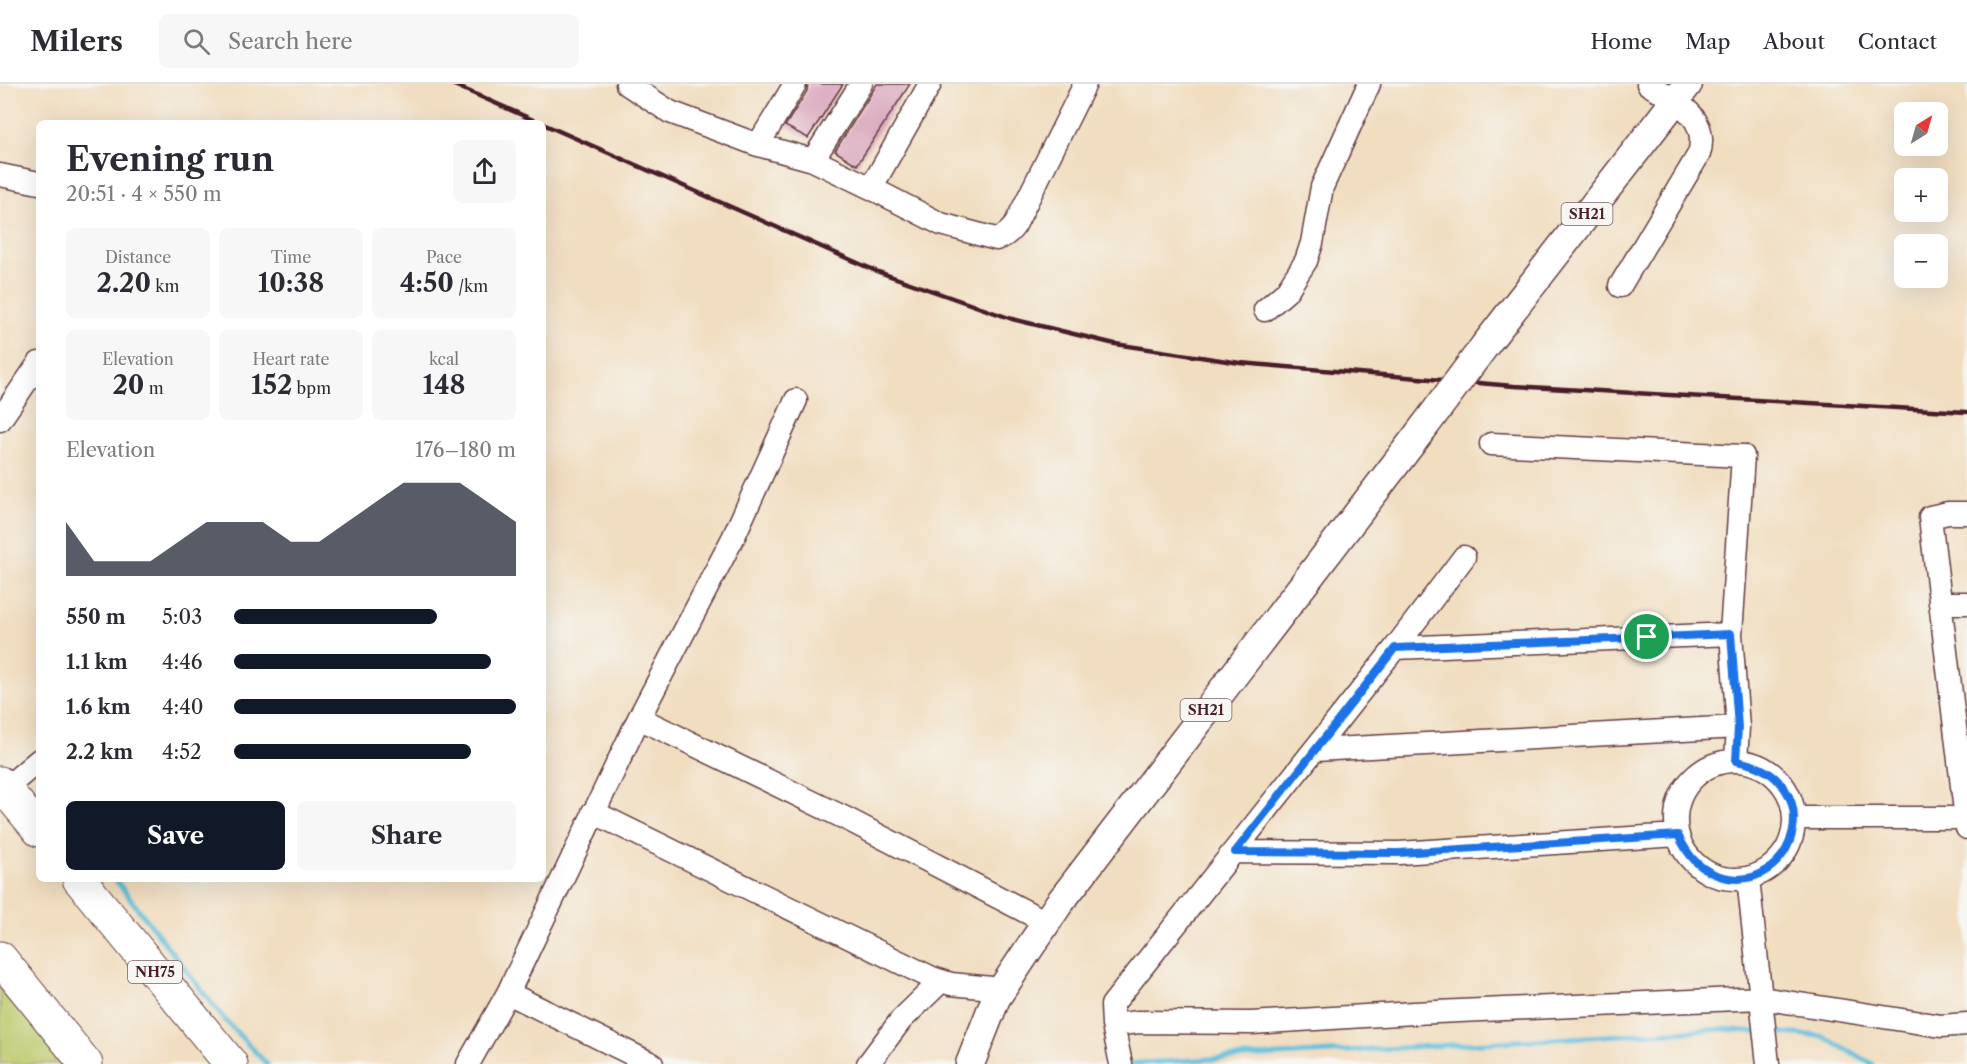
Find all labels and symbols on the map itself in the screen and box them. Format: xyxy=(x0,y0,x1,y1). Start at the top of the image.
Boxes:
north arrow xyxy=(1894,102,1948,156)
road number: SH21 xyxy=(1562,203,1612,225)
pin xyxy=(1621,611,1672,662)
road number: SH21 xyxy=(1180,699,1232,721)
road number: NH75 xyxy=(128,961,182,983)

